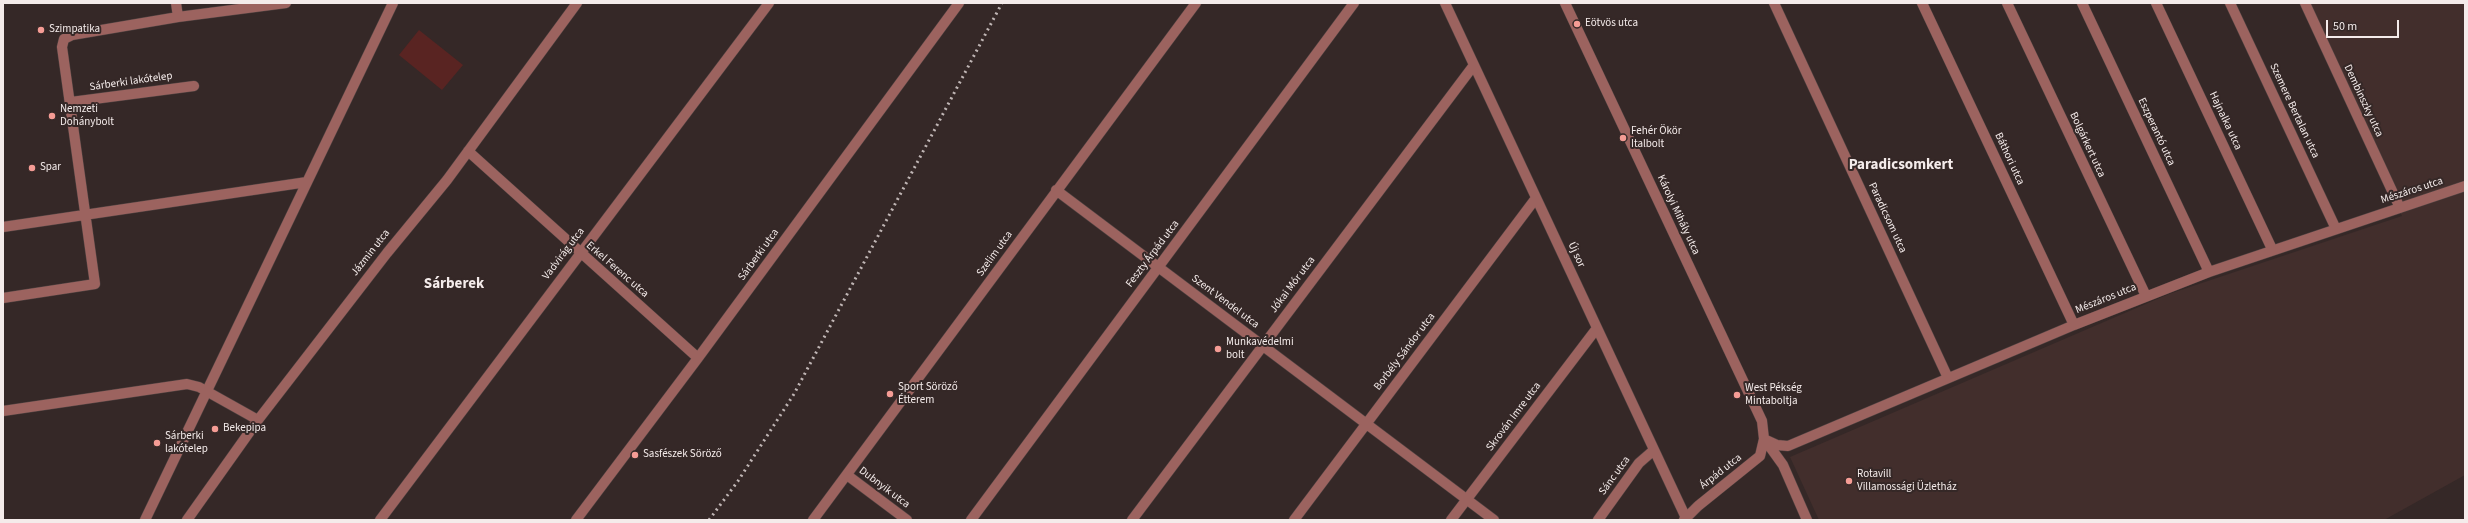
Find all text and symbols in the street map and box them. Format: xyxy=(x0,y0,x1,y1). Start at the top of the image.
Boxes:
scale bar xyxy=(2328,12,2401,38)
place label: Eötvös utca xyxy=(1585,17,1638,31)
text: 50 m xyxy=(2333,18,2357,35)
marker: Eötvös utca xyxy=(1572,19,1582,29)
place label: Szimpatika xyxy=(49,23,100,37)
marker: Szimpatika xyxy=(36,25,46,35)
street label: Szemere Bertalan utca xyxy=(2266,61,2322,161)
street label: Dembinszky utca xyxy=(2340,63,2386,139)
street label: Sárberki lakótelep xyxy=(89,70,173,94)
street label: Hajnalka utca xyxy=(2206,90,2244,152)
street label: Eszperantó utca xyxy=(2134,96,2178,168)
place label: Nemzeti Dohánybolt xyxy=(60,103,114,129)
street label: Bolgárkert utca xyxy=(2066,110,2108,180)
marker: Nemzeti Dohánybolt xyxy=(47,111,57,121)
place label: Fehér Ökör Italbolt xyxy=(1631,125,1682,151)
street label: Báthori utca xyxy=(1991,131,2027,187)
marker: Fehér Ökör Italbolt xyxy=(1618,133,1628,143)
district label: Paradicsomkert xyxy=(1849,157,1953,175)
place label: Spar xyxy=(40,161,61,175)
marker: Spar xyxy=(27,163,37,173)
street label: Károlyi Mihály utca xyxy=(1654,173,1702,257)
street label: Mészáros utca xyxy=(2379,175,2445,207)
street label: Paradicsom utca xyxy=(1865,181,1909,255)
street label: Feszty Árpád utca xyxy=(1123,218,1183,290)
street label: Vadvirág utca xyxy=(540,225,588,283)
street label: Sárberki utca xyxy=(736,226,782,284)
street label: Jázmin utca xyxy=(349,227,393,279)
street label: Szelim utca xyxy=(974,229,1016,279)
street label: Erkel Ferenc utca xyxy=(583,239,651,301)
street label: Új sor xyxy=(1564,240,1588,270)
street label: Jókai Mór utca xyxy=(1268,254,1318,316)
street label: Szent Vendel utca xyxy=(1189,272,1261,332)
district label: Sárberek xyxy=(424,276,484,294)
street label: Mészáros utca xyxy=(2074,281,2138,317)
street label: Borbély Sándor utca xyxy=(1372,311,1438,393)
place label: Munkavédelmi bolt xyxy=(1226,336,1294,362)
marker: Munkavédelmi bolt xyxy=(1213,344,1223,354)
street label: Skrován Imre utca xyxy=(1484,380,1544,454)
place label: Sport Söröző Étterem xyxy=(898,381,958,407)
place label: West Pékség Mintaboltja xyxy=(1745,382,1802,408)
marker: Sport Söröző Étterem xyxy=(885,389,895,399)
marker: West Pékség Mintaboltja xyxy=(1732,390,1742,400)
place label: Bekepipa xyxy=(223,422,266,436)
marker: Bekepipa xyxy=(210,424,220,434)
place label: Sárberki lakótelep xyxy=(165,430,208,456)
marker: Sárberki lakótelep xyxy=(152,438,162,448)
place label: Sasfészek Söröző xyxy=(643,448,722,462)
marker: Sasfészek Söröző xyxy=(630,450,640,460)
street label: Árpád utca xyxy=(1697,452,1745,492)
street label: Sánc utca xyxy=(1597,454,1633,498)
street label: Dubnyik utca xyxy=(856,465,912,511)
place label: Rotavill Villamossági Üzletház xyxy=(1857,468,1957,494)
marker: Rotavill Villamossági Üzletház xyxy=(1844,476,1854,486)

